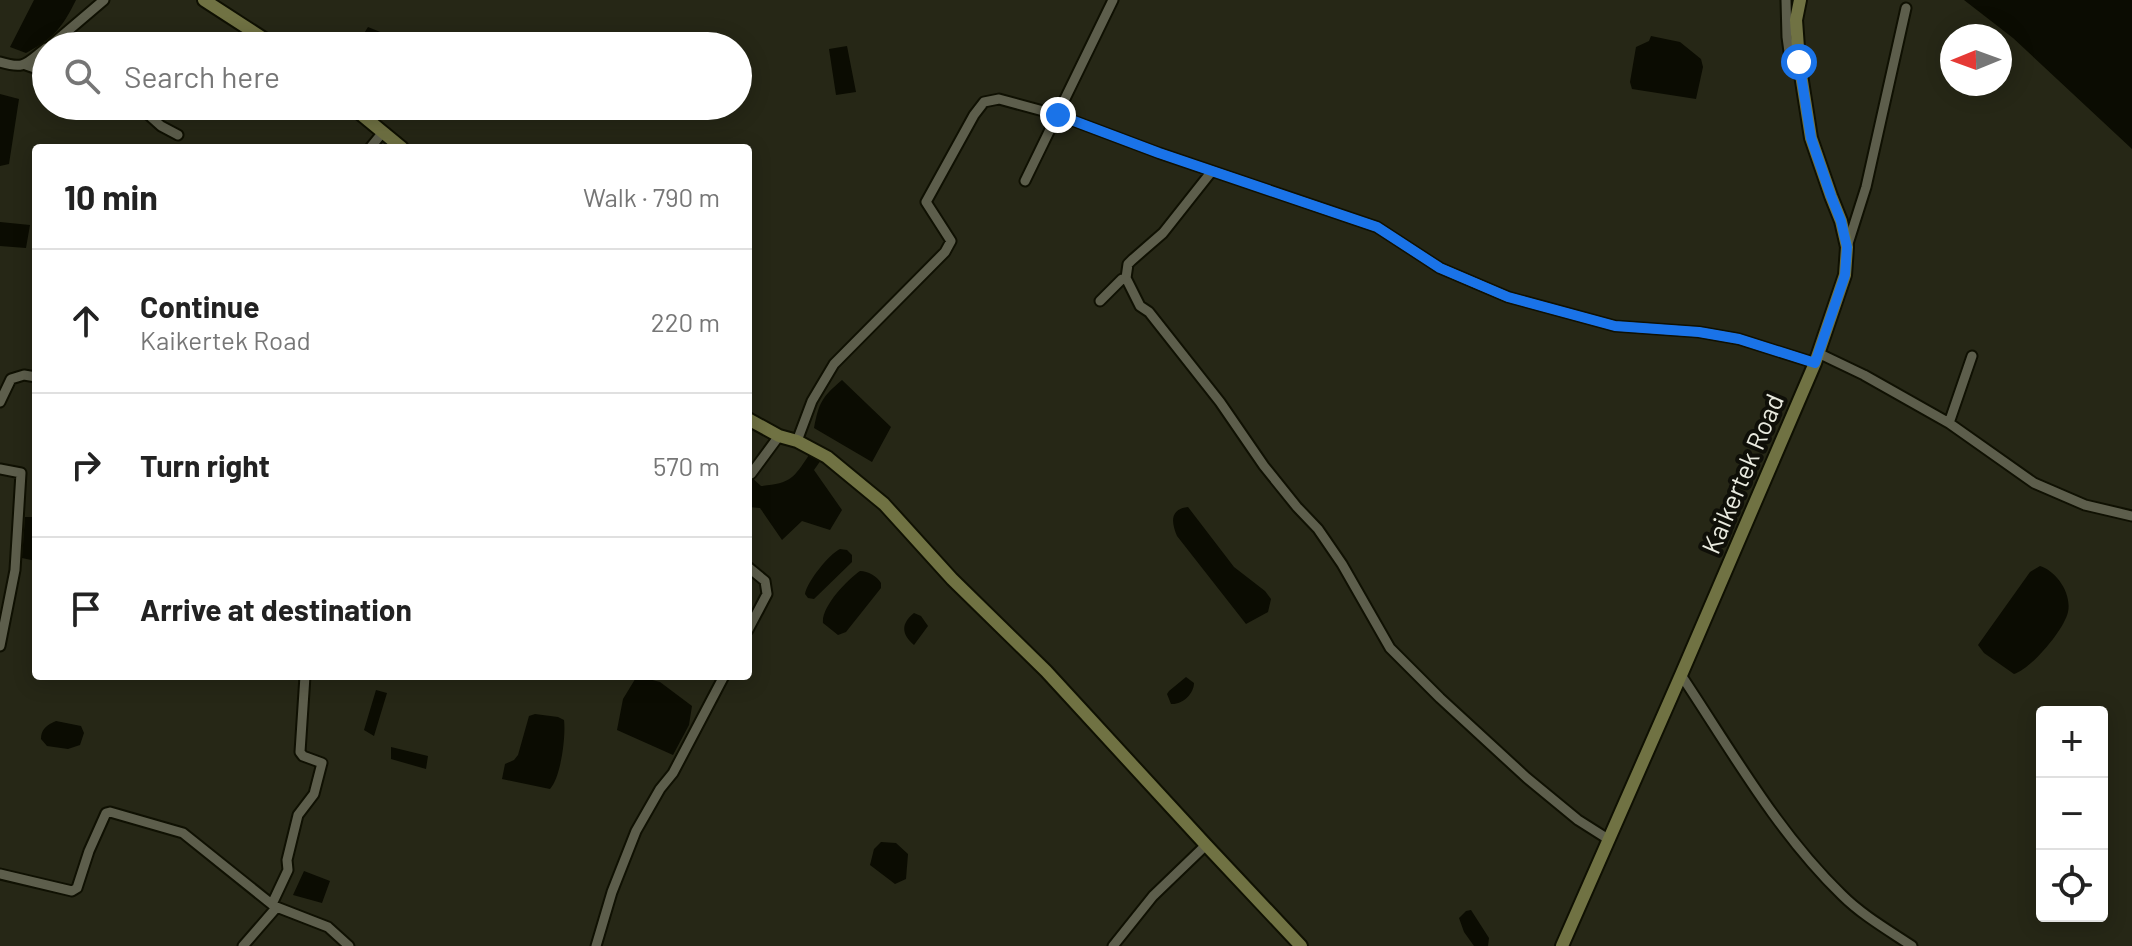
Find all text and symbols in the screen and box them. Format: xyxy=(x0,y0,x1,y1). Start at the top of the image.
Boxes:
north arrow xyxy=(1940,24,2012,96)
search box xyxy=(32,32,752,120)
route start xyxy=(1781,44,1817,80)
icon: search xyxy=(60,54,104,98)
text: Search here xyxy=(124,58,280,94)
route end xyxy=(1040,97,1076,133)
text: 10 min xyxy=(64,176,158,217)
text: Walk · 790 m xyxy=(583,181,720,212)
text: Continue xyxy=(140,288,260,324)
icon: ahead xyxy=(64,299,108,343)
text: 220 m xyxy=(651,306,720,337)
text: Kaikertek Road xyxy=(140,324,311,355)
street label: Kaikertek Road xyxy=(1694,389,1789,558)
icon: right xyxy=(64,443,108,487)
text: Turn right xyxy=(140,447,270,483)
text: 570 m xyxy=(653,450,720,481)
icon: arrive xyxy=(64,587,108,631)
text: Arrive at destination xyxy=(140,591,412,627)
map controls xyxy=(2036,706,2108,922)
button: + xyxy=(2036,706,2108,778)
button: − xyxy=(2036,778,2108,850)
button: locate xyxy=(2036,850,2108,922)

